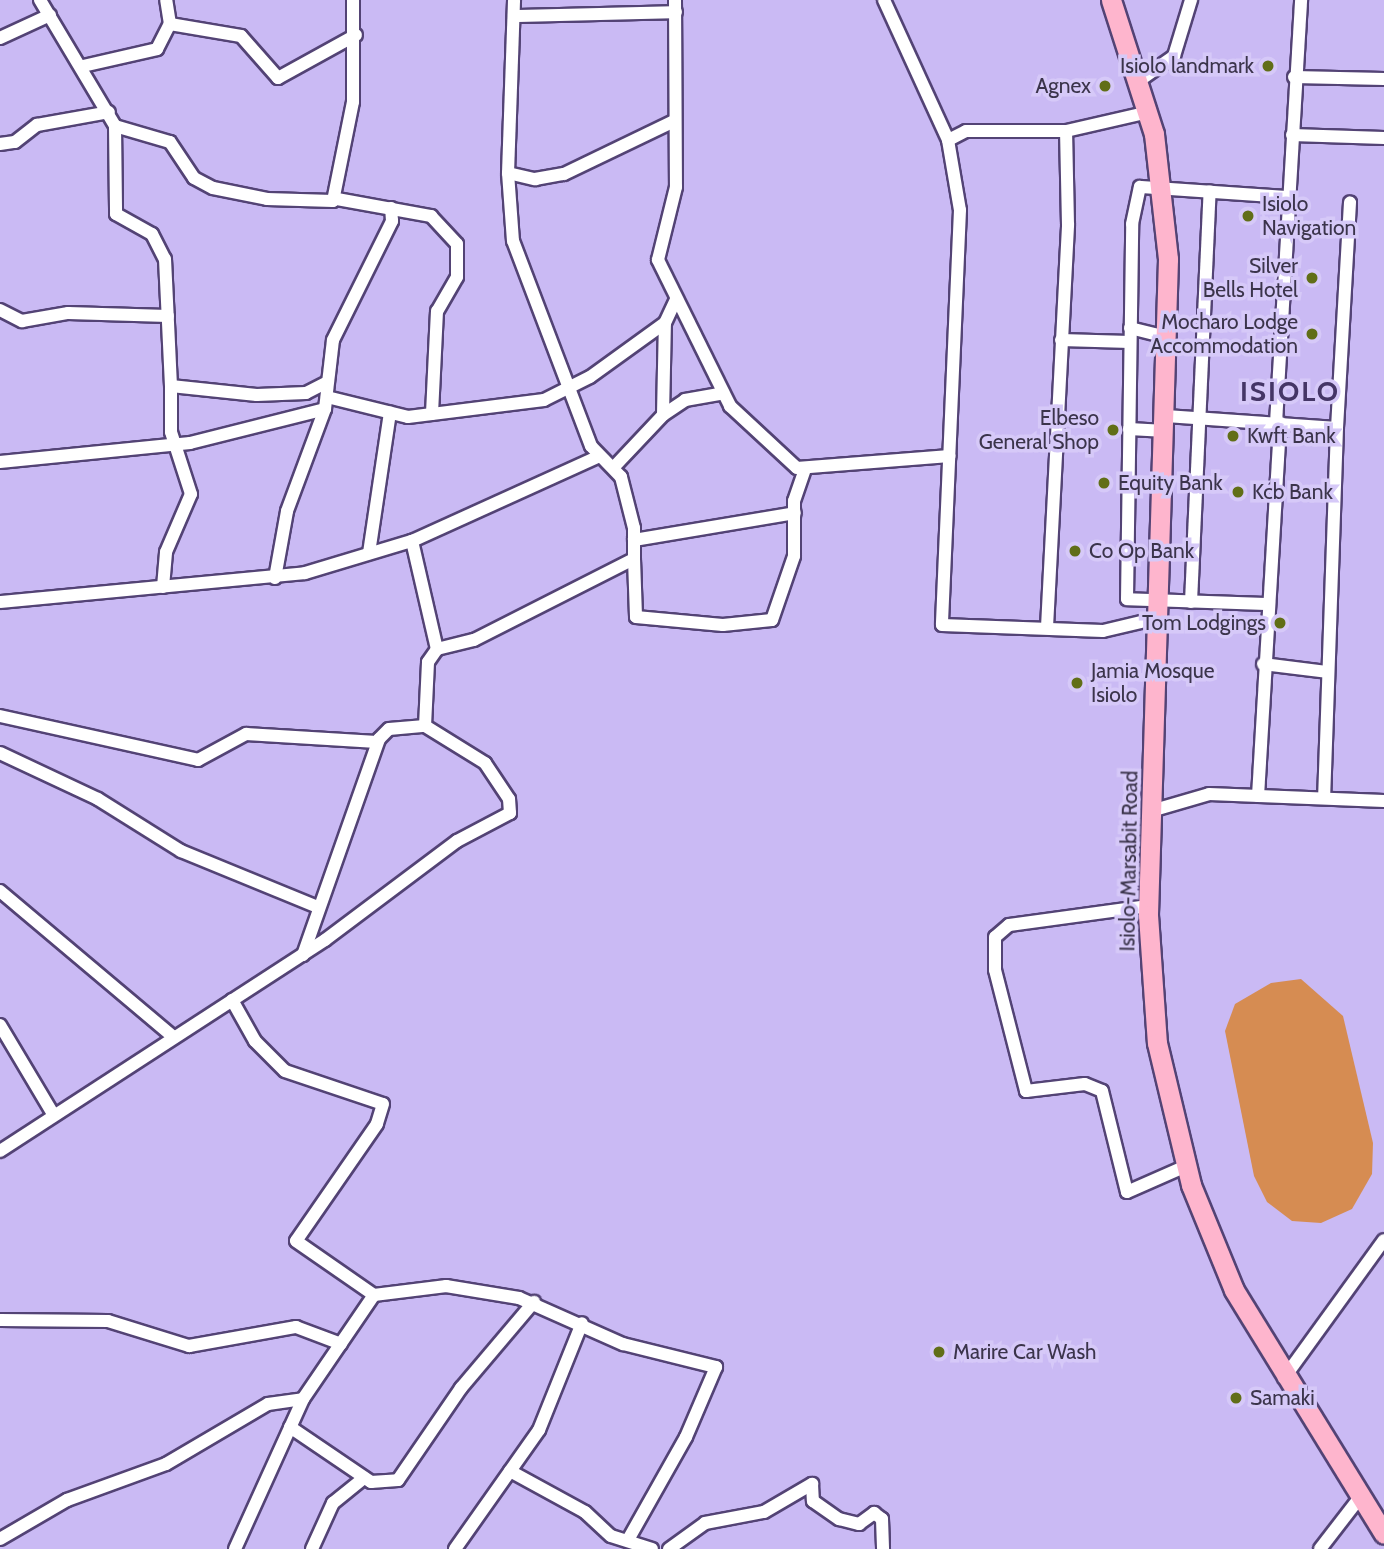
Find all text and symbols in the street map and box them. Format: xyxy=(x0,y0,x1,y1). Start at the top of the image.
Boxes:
place label: Isiolo landmark xyxy=(1120,53,1254,79)
marker: Isiolo landmark xyxy=(1260,58,1276,74)
place label: Agnex xyxy=(1035,73,1091,99)
marker: Agnex xyxy=(1097,78,1113,94)
place label: Isiolo Navigation xyxy=(1262,191,1356,241)
marker: Isiolo Navigation xyxy=(1240,208,1256,224)
place label: Silver Bells Hotel xyxy=(1203,253,1298,303)
marker: Silver Bells Hotel xyxy=(1304,270,1320,286)
place label: Mocharo Lodge Accommodation xyxy=(1150,309,1298,359)
marker: Mocharo Lodge Accommodation xyxy=(1304,326,1320,342)
district label: ISIOLO xyxy=(1241,374,1339,408)
place label: Elbeso General Shop xyxy=(979,405,1099,455)
marker: Elbeso General Shop xyxy=(1105,422,1121,438)
place label: Kwft Bank xyxy=(1247,423,1336,449)
marker: Kwft Bank xyxy=(1225,428,1241,444)
place label: Equity Bank xyxy=(1118,470,1223,496)
marker: Equity Bank xyxy=(1096,475,1112,491)
place label: Kcb Bank xyxy=(1252,479,1333,505)
marker: Kcb Bank xyxy=(1230,484,1246,500)
place label: Co Op Bank xyxy=(1089,538,1194,564)
marker: Co Op Bank xyxy=(1067,543,1083,559)
place label: Tom Lodgings xyxy=(1142,610,1266,636)
marker: Tom Lodgings xyxy=(1272,615,1288,631)
place label: Jamia Mosque Isiolo xyxy=(1091,658,1214,708)
marker: Jamia Mosque Isiolo xyxy=(1069,675,1085,691)
street label: Isiolo-Marsabit Road xyxy=(1115,770,1143,952)
place label: Marire Car Wash xyxy=(953,1339,1096,1365)
marker: Marire Car Wash xyxy=(931,1344,947,1360)
place label: Samaki xyxy=(1250,1385,1315,1411)
marker: Samaki xyxy=(1228,1390,1244,1406)

